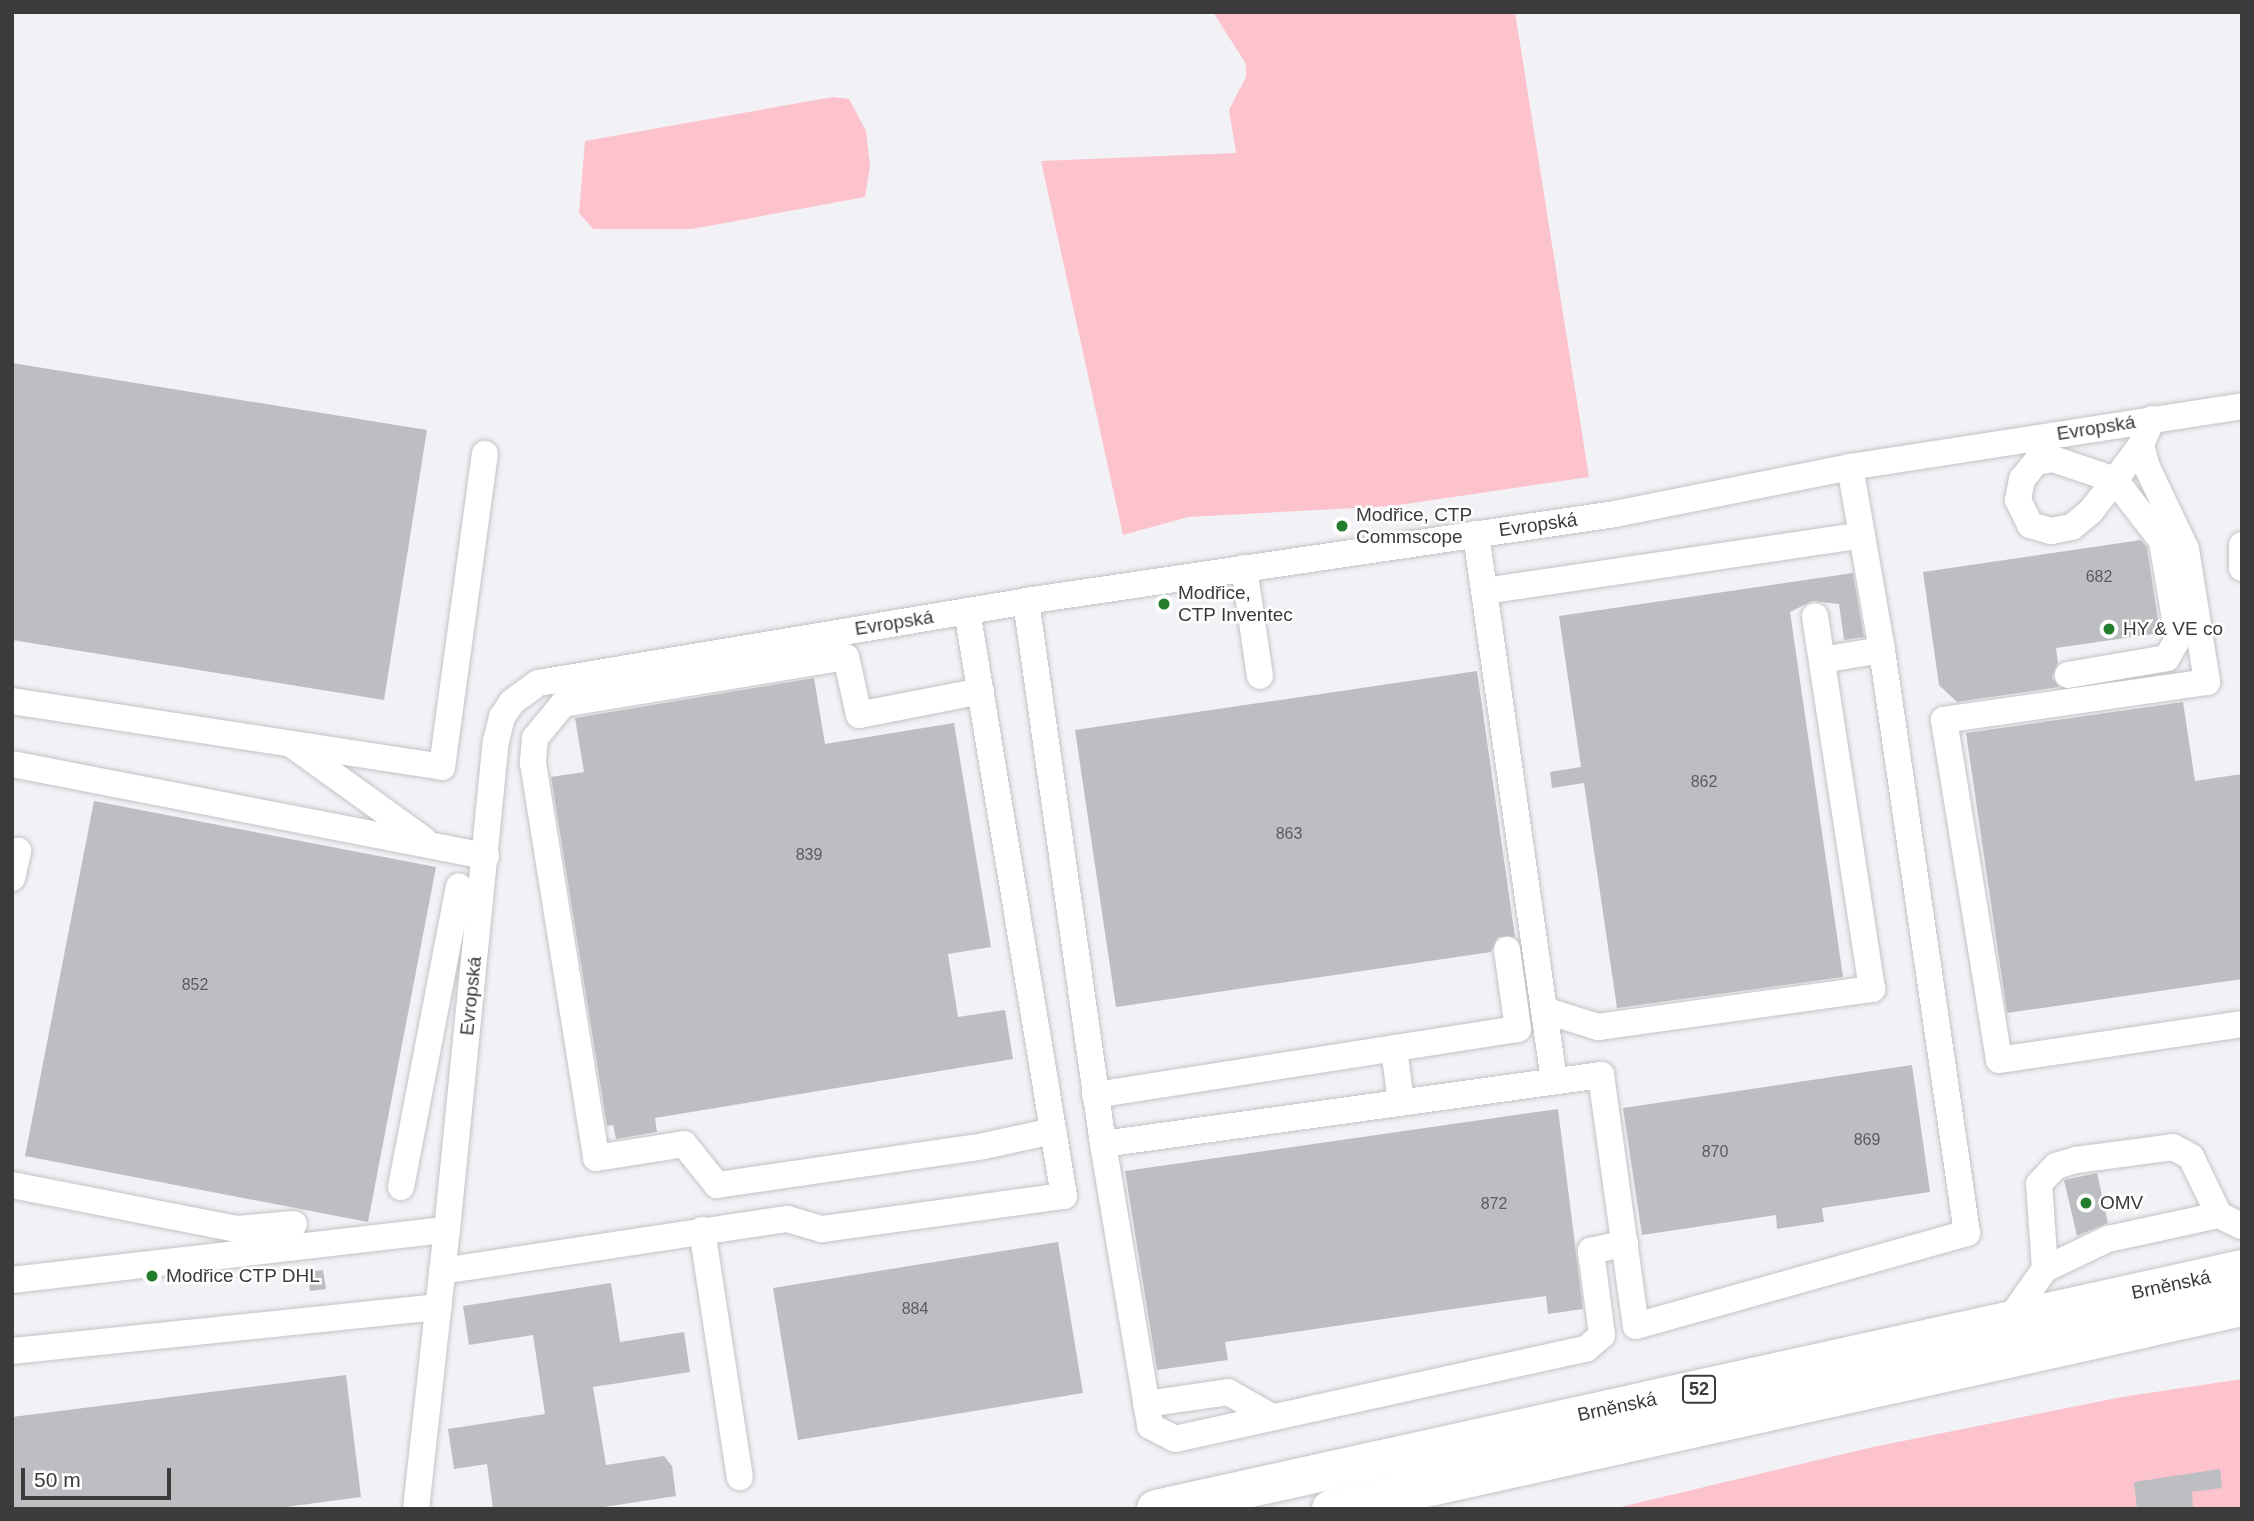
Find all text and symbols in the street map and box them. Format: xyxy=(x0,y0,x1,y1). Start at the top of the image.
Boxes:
street label: Evropská xyxy=(2055,411,2137,445)
place label: Modřice, CTP Commscope xyxy=(1356,504,1472,548)
street label: Evropská xyxy=(1497,508,1579,542)
marker: Modřice, CTP Commscope xyxy=(1334,518,1350,534)
house number: 682 xyxy=(2086,567,2112,587)
place label: Modřice, CTP Inventec xyxy=(1178,582,1293,626)
marker: Modřice, CTP Inventec xyxy=(1156,596,1172,612)
street label: Evropská xyxy=(853,606,935,640)
place label: HY & VE co xyxy=(2123,618,2223,640)
marker: HY & VE co xyxy=(2101,621,2117,637)
house number: 862 xyxy=(1691,772,1717,792)
house number: 863 xyxy=(1276,824,1302,844)
house number: 839 xyxy=(796,845,822,865)
street label: Evropská xyxy=(456,955,486,1037)
house number: 852 xyxy=(182,975,208,995)
house number: 869 xyxy=(1854,1130,1880,1150)
house number: 870 xyxy=(1702,1142,1728,1162)
place label: OMV xyxy=(2100,1192,2143,1214)
house number: 872 xyxy=(1481,1194,1507,1214)
marker: OMV xyxy=(2078,1195,2094,1211)
place label: Modřice CTP DHL xyxy=(166,1265,320,1287)
street label: Brněnská xyxy=(2129,1266,2213,1304)
marker: Modřice CTP DHL xyxy=(144,1268,160,1284)
house number: 884 xyxy=(902,1299,928,1319)
road number: 52 xyxy=(1682,1374,1716,1404)
street label: Brněnská xyxy=(1575,1388,1659,1426)
scale bar xyxy=(24,1454,175,1498)
text: 50 m xyxy=(34,1468,81,1491)

